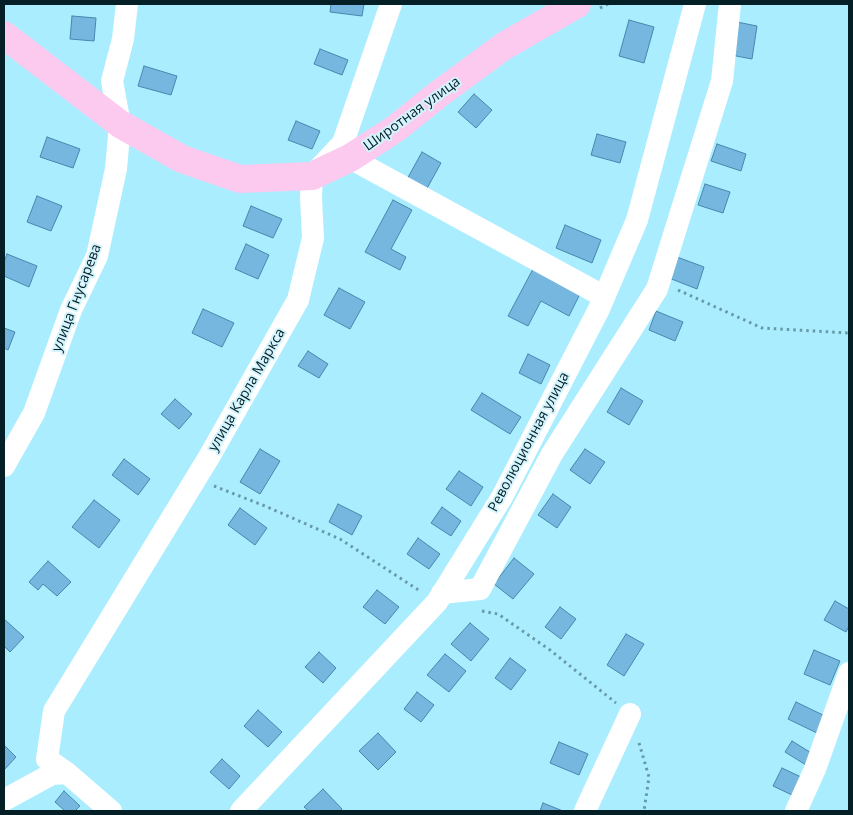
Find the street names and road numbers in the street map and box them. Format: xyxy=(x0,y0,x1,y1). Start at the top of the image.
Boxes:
street label: Широтная улица xyxy=(360,73,464,155)
street label: улица Гнусарева xyxy=(49,242,105,354)
street label: улица Карла Маркса xyxy=(205,326,289,454)
street label: Революционная улица xyxy=(485,369,573,515)

